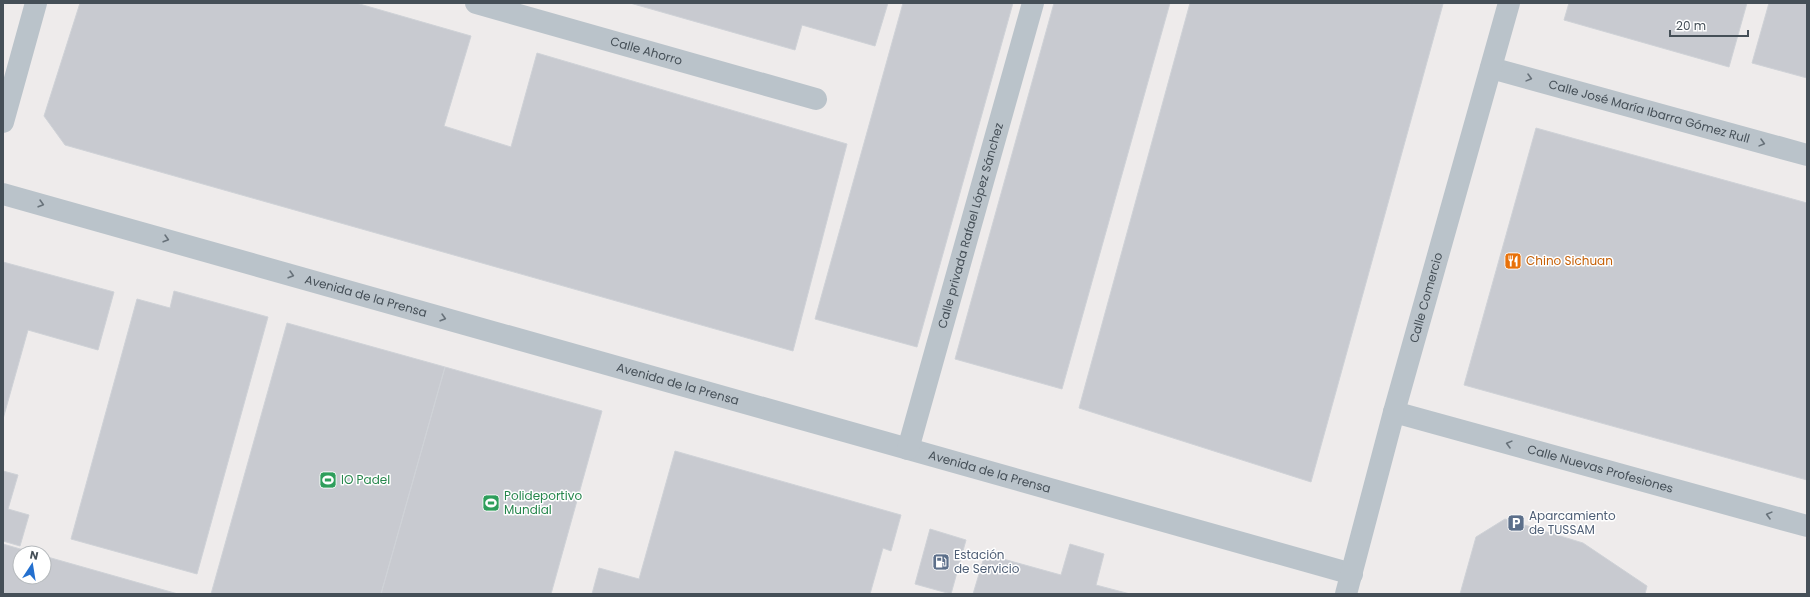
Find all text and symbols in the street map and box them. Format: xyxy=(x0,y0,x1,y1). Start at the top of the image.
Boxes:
scale bar xyxy=(1670,12,1748,38)
text: 20 m xyxy=(1676,17,1706,34)
street label: Calle Ahorro xyxy=(609,32,685,69)
one-way arrow xyxy=(1525,73,1532,82)
street label: Calle José María Ibarra Gómez Rull xyxy=(1547,75,1752,147)
street label: Calle privada Rafael López Sánchez xyxy=(933,121,1007,330)
one-way arrow xyxy=(1758,138,1765,147)
one-way arrow xyxy=(37,199,44,208)
one-way arrow xyxy=(162,235,169,243)
street label: Calle Comercio xyxy=(1405,250,1447,345)
restaurant icon: Chino Sichuan xyxy=(1503,251,1523,271)
place label: Chino Sichuan xyxy=(1526,252,1613,269)
one-way arrow xyxy=(287,270,294,279)
street label: Avenida de la Prensa xyxy=(303,270,429,321)
one-way arrow xyxy=(440,313,446,321)
street label: Avenida de la Prensa xyxy=(615,358,741,409)
one-way arrow xyxy=(1506,440,1512,448)
street label: Calle Nuevas Profesiones xyxy=(1526,440,1675,497)
street label: Avenida de la Prensa xyxy=(927,446,1053,497)
sports icon: IO Padel xyxy=(318,470,338,490)
place label: IO Padel xyxy=(341,471,390,488)
place label: Polideportivo Mundial xyxy=(504,487,582,518)
sports icon: Polideportivo Mundial xyxy=(481,493,501,513)
place label: Aparcamiento de TUSSAM xyxy=(1529,507,1616,538)
one-way arrow xyxy=(1766,512,1773,520)
parking icon: Aparcamiento de TUSSAM xyxy=(1506,513,1526,533)
north arrow xyxy=(12,545,52,585)
place label: Estación de Servicio xyxy=(954,546,1020,577)
text: N xyxy=(28,547,40,564)
fuel station icon: Estación de Servicio xyxy=(931,552,951,572)

